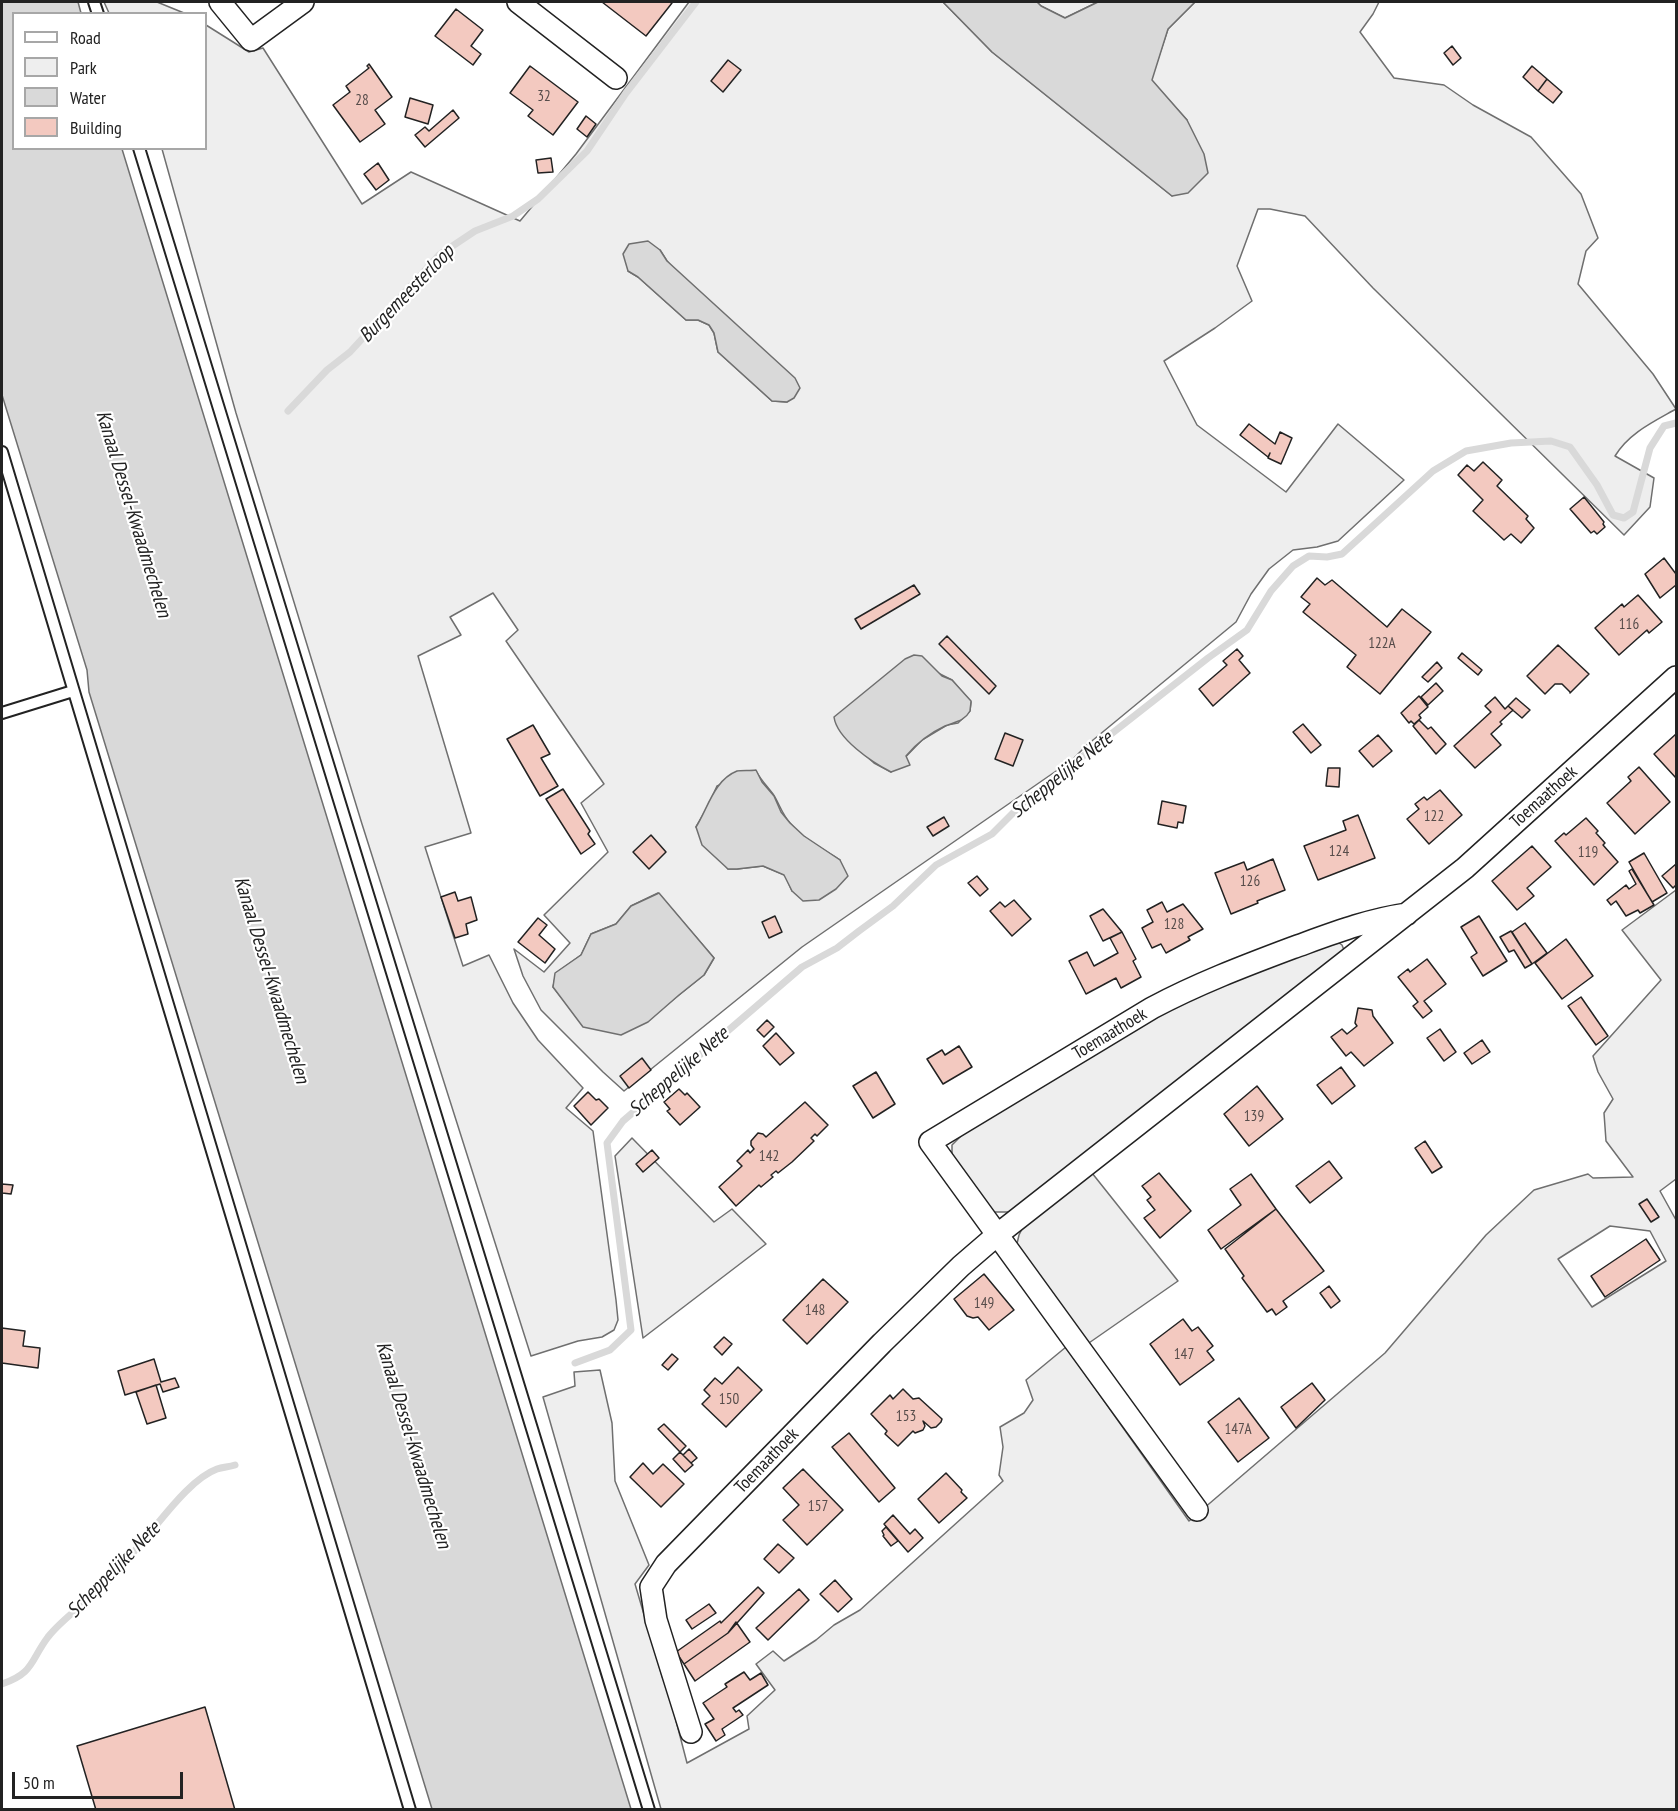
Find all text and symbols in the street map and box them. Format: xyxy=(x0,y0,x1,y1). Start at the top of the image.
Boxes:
legend xyxy=(12,12,207,150)
text: Road xyxy=(70,26,101,49)
text: Park xyxy=(70,56,97,79)
text: Water xyxy=(70,86,106,109)
house number: 32 xyxy=(537,88,551,106)
house number: 28 xyxy=(355,92,369,110)
text: Building xyxy=(70,116,122,139)
water label: Burgemeesterloop xyxy=(354,240,460,348)
water label: Kanaal Dessel-Kwaadmechelen xyxy=(90,408,176,620)
house number: 116 xyxy=(1619,616,1639,634)
house number: 122A xyxy=(1368,635,1396,653)
water label: Scheppelijke Nete xyxy=(1006,727,1118,823)
street label: Toemaathoek xyxy=(1506,761,1582,833)
house number: 122 xyxy=(1424,808,1444,826)
house number: 124 xyxy=(1329,843,1349,861)
house number: 119 xyxy=(1578,844,1598,862)
house number: 126 xyxy=(1240,873,1260,891)
water label: Kanaal Dessel-Kwaadmechelen xyxy=(228,874,314,1086)
house number: 128 xyxy=(1164,916,1184,934)
street label: Toemaathoek xyxy=(1069,1003,1151,1065)
water label: Scheppelijke Nete xyxy=(624,1022,734,1122)
house number: 139 xyxy=(1244,1108,1264,1126)
house number: 142 xyxy=(759,1148,779,1166)
house number: 149 xyxy=(974,1295,994,1313)
house number: 148 xyxy=(805,1302,825,1320)
water label: Kanaal Dessel-Kwaadmechelen xyxy=(370,1339,456,1551)
house number: 147 xyxy=(1174,1346,1194,1364)
house number: 150 xyxy=(719,1391,739,1409)
house number: 153 xyxy=(896,1408,916,1426)
house number: 147A xyxy=(1224,1421,1252,1439)
street label: Toemaathoek xyxy=(731,1424,803,1498)
house number: 157 xyxy=(808,1498,828,1516)
water label: Scheppelijke Nete xyxy=(62,1517,166,1623)
scale bar xyxy=(15,1760,186,1798)
text: 50 m xyxy=(23,1771,55,1794)

